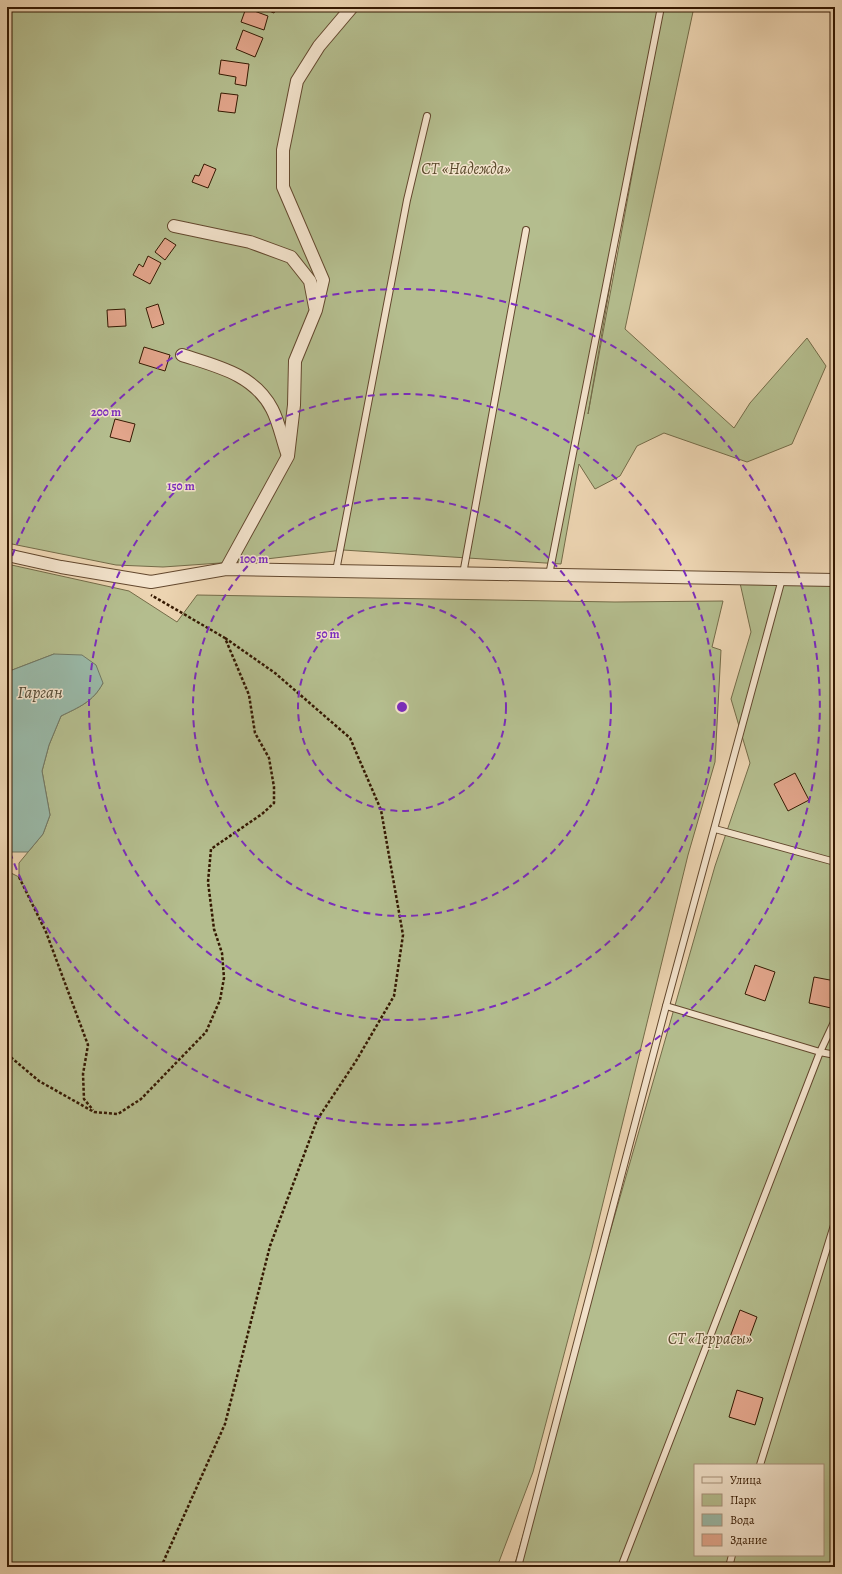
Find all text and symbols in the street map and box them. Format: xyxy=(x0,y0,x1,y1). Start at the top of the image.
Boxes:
park label: СТ «Надежда» xyxy=(421,158,511,180)
text: 200 m xyxy=(91,404,121,420)
text: 150 m xyxy=(167,478,195,494)
text: 100 m xyxy=(240,551,268,567)
text: 50 m xyxy=(316,626,340,642)
water label: Гарган xyxy=(17,681,63,704)
centre of rings xyxy=(395,700,409,714)
park label: СТ «Террасы» xyxy=(668,1328,753,1350)
legend xyxy=(694,1464,824,1556)
text: Улица xyxy=(730,1472,762,1488)
text: Парк xyxy=(730,1492,756,1508)
text: Вода xyxy=(730,1512,755,1528)
text: Здание xyxy=(730,1532,767,1548)

